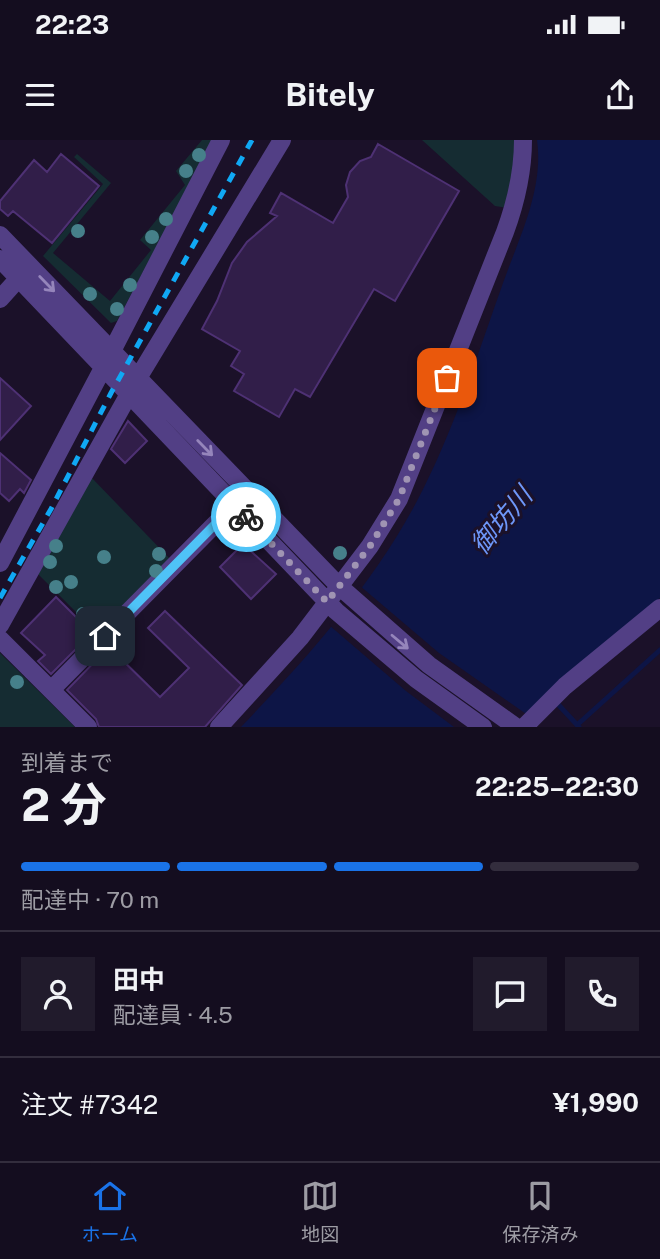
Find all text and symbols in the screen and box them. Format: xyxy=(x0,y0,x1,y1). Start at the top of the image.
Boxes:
text: 22:23 xyxy=(35,9,109,40)
icon: menu xyxy=(21,76,59,114)
text: Bitely xyxy=(285,76,375,113)
icon: share xyxy=(601,76,639,114)
one-way arrow xyxy=(39,275,56,292)
pin xyxy=(417,348,477,408)
icon: bag xyxy=(428,359,466,397)
one-way arrow xyxy=(197,439,214,456)
water label: 御坊川 xyxy=(464,478,540,560)
courier xyxy=(211,482,281,552)
icon: bike xyxy=(227,498,265,536)
pin xyxy=(75,606,135,666)
icon: home xyxy=(86,617,124,655)
one-way arrow xyxy=(391,633,409,649)
text: 到着まで xyxy=(21,749,113,776)
text: 22:25–22:30 xyxy=(475,771,639,802)
text: 2 分 xyxy=(21,777,107,831)
text: 配達中 · 70 m xyxy=(21,886,159,913)
button: person xyxy=(21,957,95,1031)
button: chat xyxy=(473,957,547,1031)
button: phone xyxy=(565,957,639,1031)
text: 田中 xyxy=(113,964,165,995)
text: 配達員 · 4.5 xyxy=(113,1001,233,1028)
text: ¥1,990 xyxy=(553,1087,639,1118)
text: 注文 #7342 xyxy=(21,1089,158,1120)
tab: ホーム xyxy=(82,1177,138,1246)
tab: 地図 xyxy=(301,1177,339,1246)
tab: 保存済み xyxy=(502,1177,578,1246)

